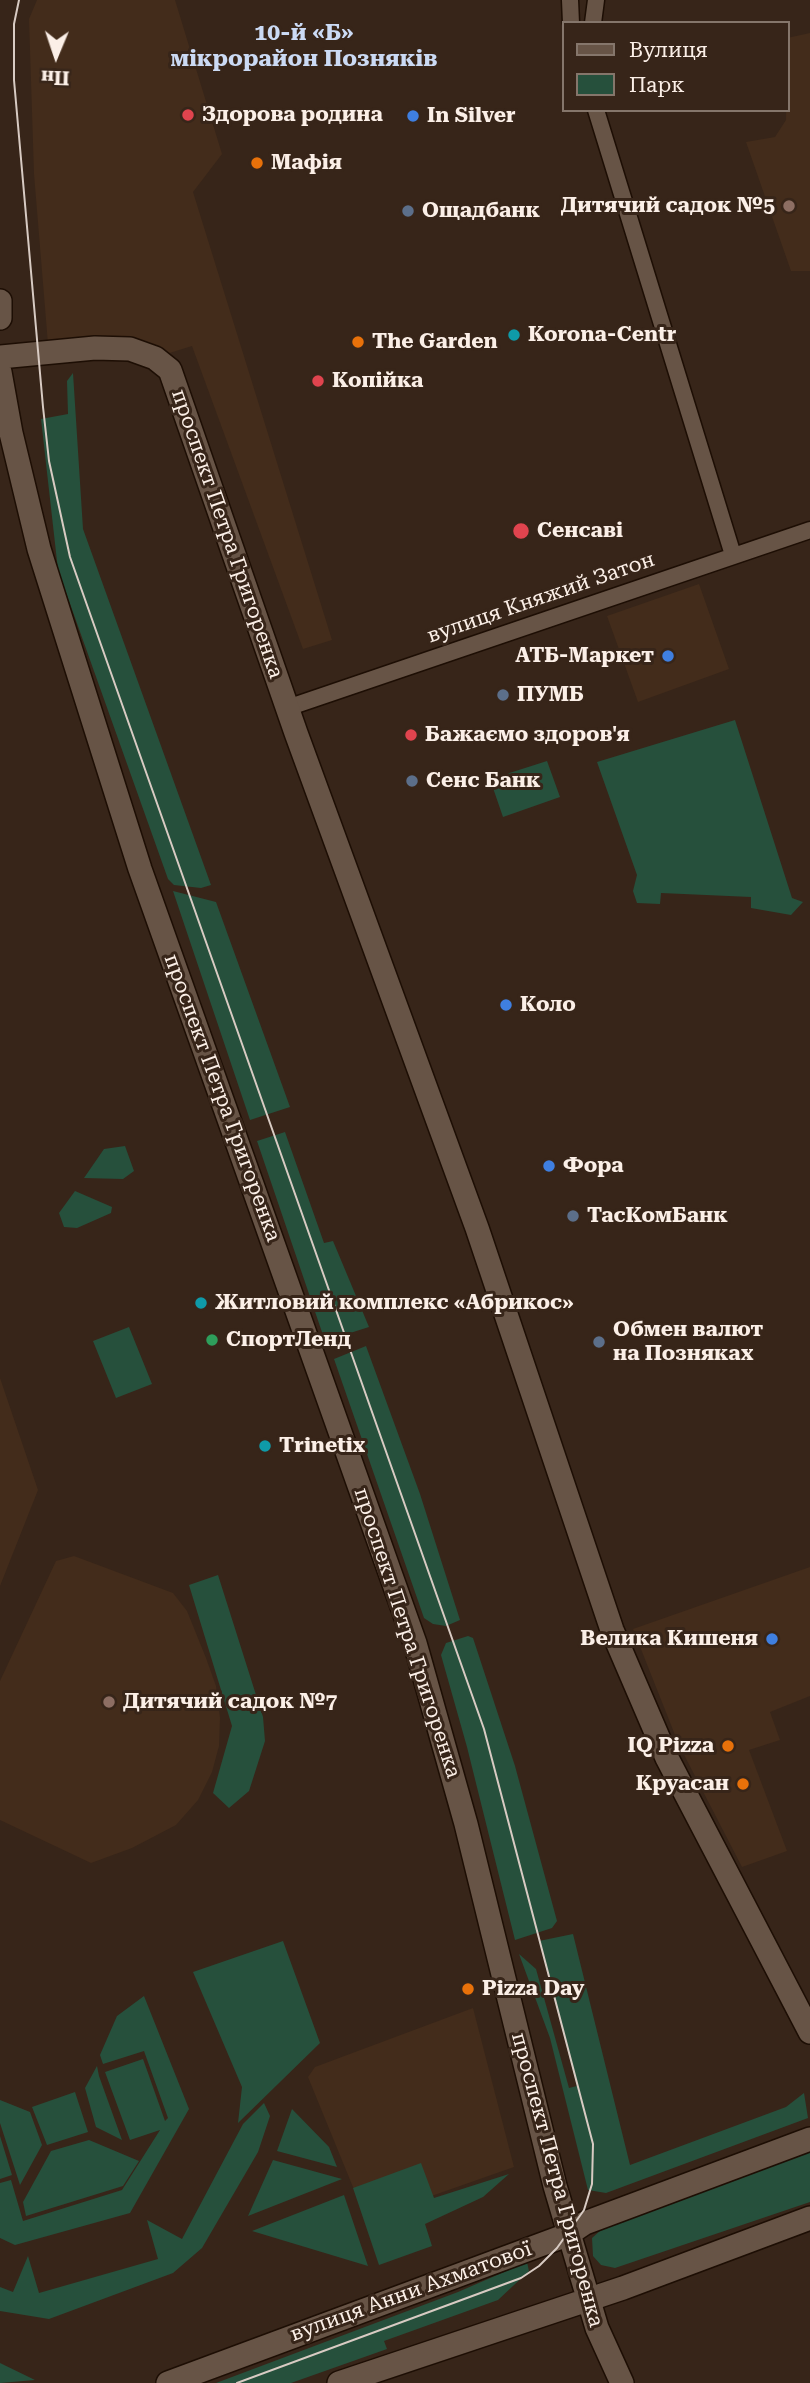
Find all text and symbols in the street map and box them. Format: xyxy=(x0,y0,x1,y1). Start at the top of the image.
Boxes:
district label: 10-й «Б» мікрорайон Позняків xyxy=(171,19,437,73)
north arrow xyxy=(21,21,91,91)
legend xyxy=(562,21,789,112)
text: Вулиця xyxy=(629,38,708,62)
text: Пн xyxy=(41,65,70,89)
text: Парк xyxy=(629,73,685,97)
place label: Здорова родина xyxy=(202,102,383,128)
place label: In Silver xyxy=(427,103,516,129)
marker: Здорова родина xyxy=(180,107,196,123)
marker: In Silver xyxy=(405,108,421,124)
place label: Мафія xyxy=(271,150,342,176)
marker: Мафія xyxy=(249,155,265,171)
place label: Дитячий садок №5 xyxy=(561,193,775,219)
place label: Ощадбанк xyxy=(422,198,540,224)
marker: Дитячий садок №5 xyxy=(781,198,797,214)
marker: Ощадбанк xyxy=(400,203,416,219)
place label: Korona-Centr xyxy=(528,322,676,348)
marker: Korona-Centr xyxy=(506,327,522,343)
place label: The Garden xyxy=(372,329,498,355)
marker: The Garden xyxy=(350,334,366,350)
place label: Копійка xyxy=(332,368,423,394)
marker: Копійка xyxy=(310,373,326,389)
street label: проспект Петра Григоренка xyxy=(166,386,288,682)
place label: Сенсаві xyxy=(537,518,623,544)
marker: Сенсаві xyxy=(511,521,531,541)
street label: вулиця Княжий Затон xyxy=(424,547,658,649)
place label: АТБ-Маркет xyxy=(515,643,654,669)
marker: АТБ-Маркет xyxy=(660,648,676,664)
place label: ПУМБ xyxy=(517,682,584,708)
marker: ПУМБ xyxy=(495,687,511,703)
place label: Бажаємо здоров'я xyxy=(425,722,630,748)
marker: Бажаємо здоров'я xyxy=(403,727,419,743)
place label: Сенс Банк xyxy=(426,768,540,794)
marker: Сенс Банк xyxy=(404,773,420,789)
street label: проспект Петра Григоренка xyxy=(158,951,286,1245)
place label: Коло xyxy=(520,992,576,1018)
marker: Коло xyxy=(498,997,514,1013)
place label: Фора xyxy=(563,1153,624,1179)
marker: Фора xyxy=(541,1158,557,1174)
place label: ТасКомБанк xyxy=(587,1203,728,1229)
marker: ТасКомБанк xyxy=(565,1208,581,1224)
place label: Житловий комплекс «Абрикос» xyxy=(215,1290,574,1316)
marker: Житловий комплекс «Абрикос» xyxy=(193,1295,209,1311)
place label: Обмен валют на Позняках xyxy=(613,1317,763,1367)
place label: СпортЛенд xyxy=(226,1327,351,1353)
marker: СпортЛенд xyxy=(204,1332,220,1348)
marker: Обмен валют на Позняках xyxy=(591,1334,607,1350)
place label: Trinetix xyxy=(279,1433,365,1459)
marker: Trinetix xyxy=(257,1438,273,1454)
street label: проспект Петра Григоренка xyxy=(348,1485,466,1781)
place label: Велика Кишеня xyxy=(580,1626,758,1652)
marker: Велика Кишеня xyxy=(764,1631,780,1647)
place label: Дитячий садок №7 xyxy=(123,1689,337,1715)
marker: Дитячий садок №7 xyxy=(101,1694,117,1710)
place label: IQ Pizza xyxy=(628,1733,714,1759)
marker: IQ Pizza xyxy=(720,1738,736,1754)
place label: Круасан xyxy=(636,1771,729,1797)
marker: Круасан xyxy=(735,1776,751,1792)
place label: Pizza Day xyxy=(482,1976,584,2002)
marker: Pizza Day xyxy=(460,1981,476,1997)
street label: проспект Петра Григоренка xyxy=(506,2030,608,2330)
street label: вулиця Анни Ахматової xyxy=(287,2237,535,2347)

